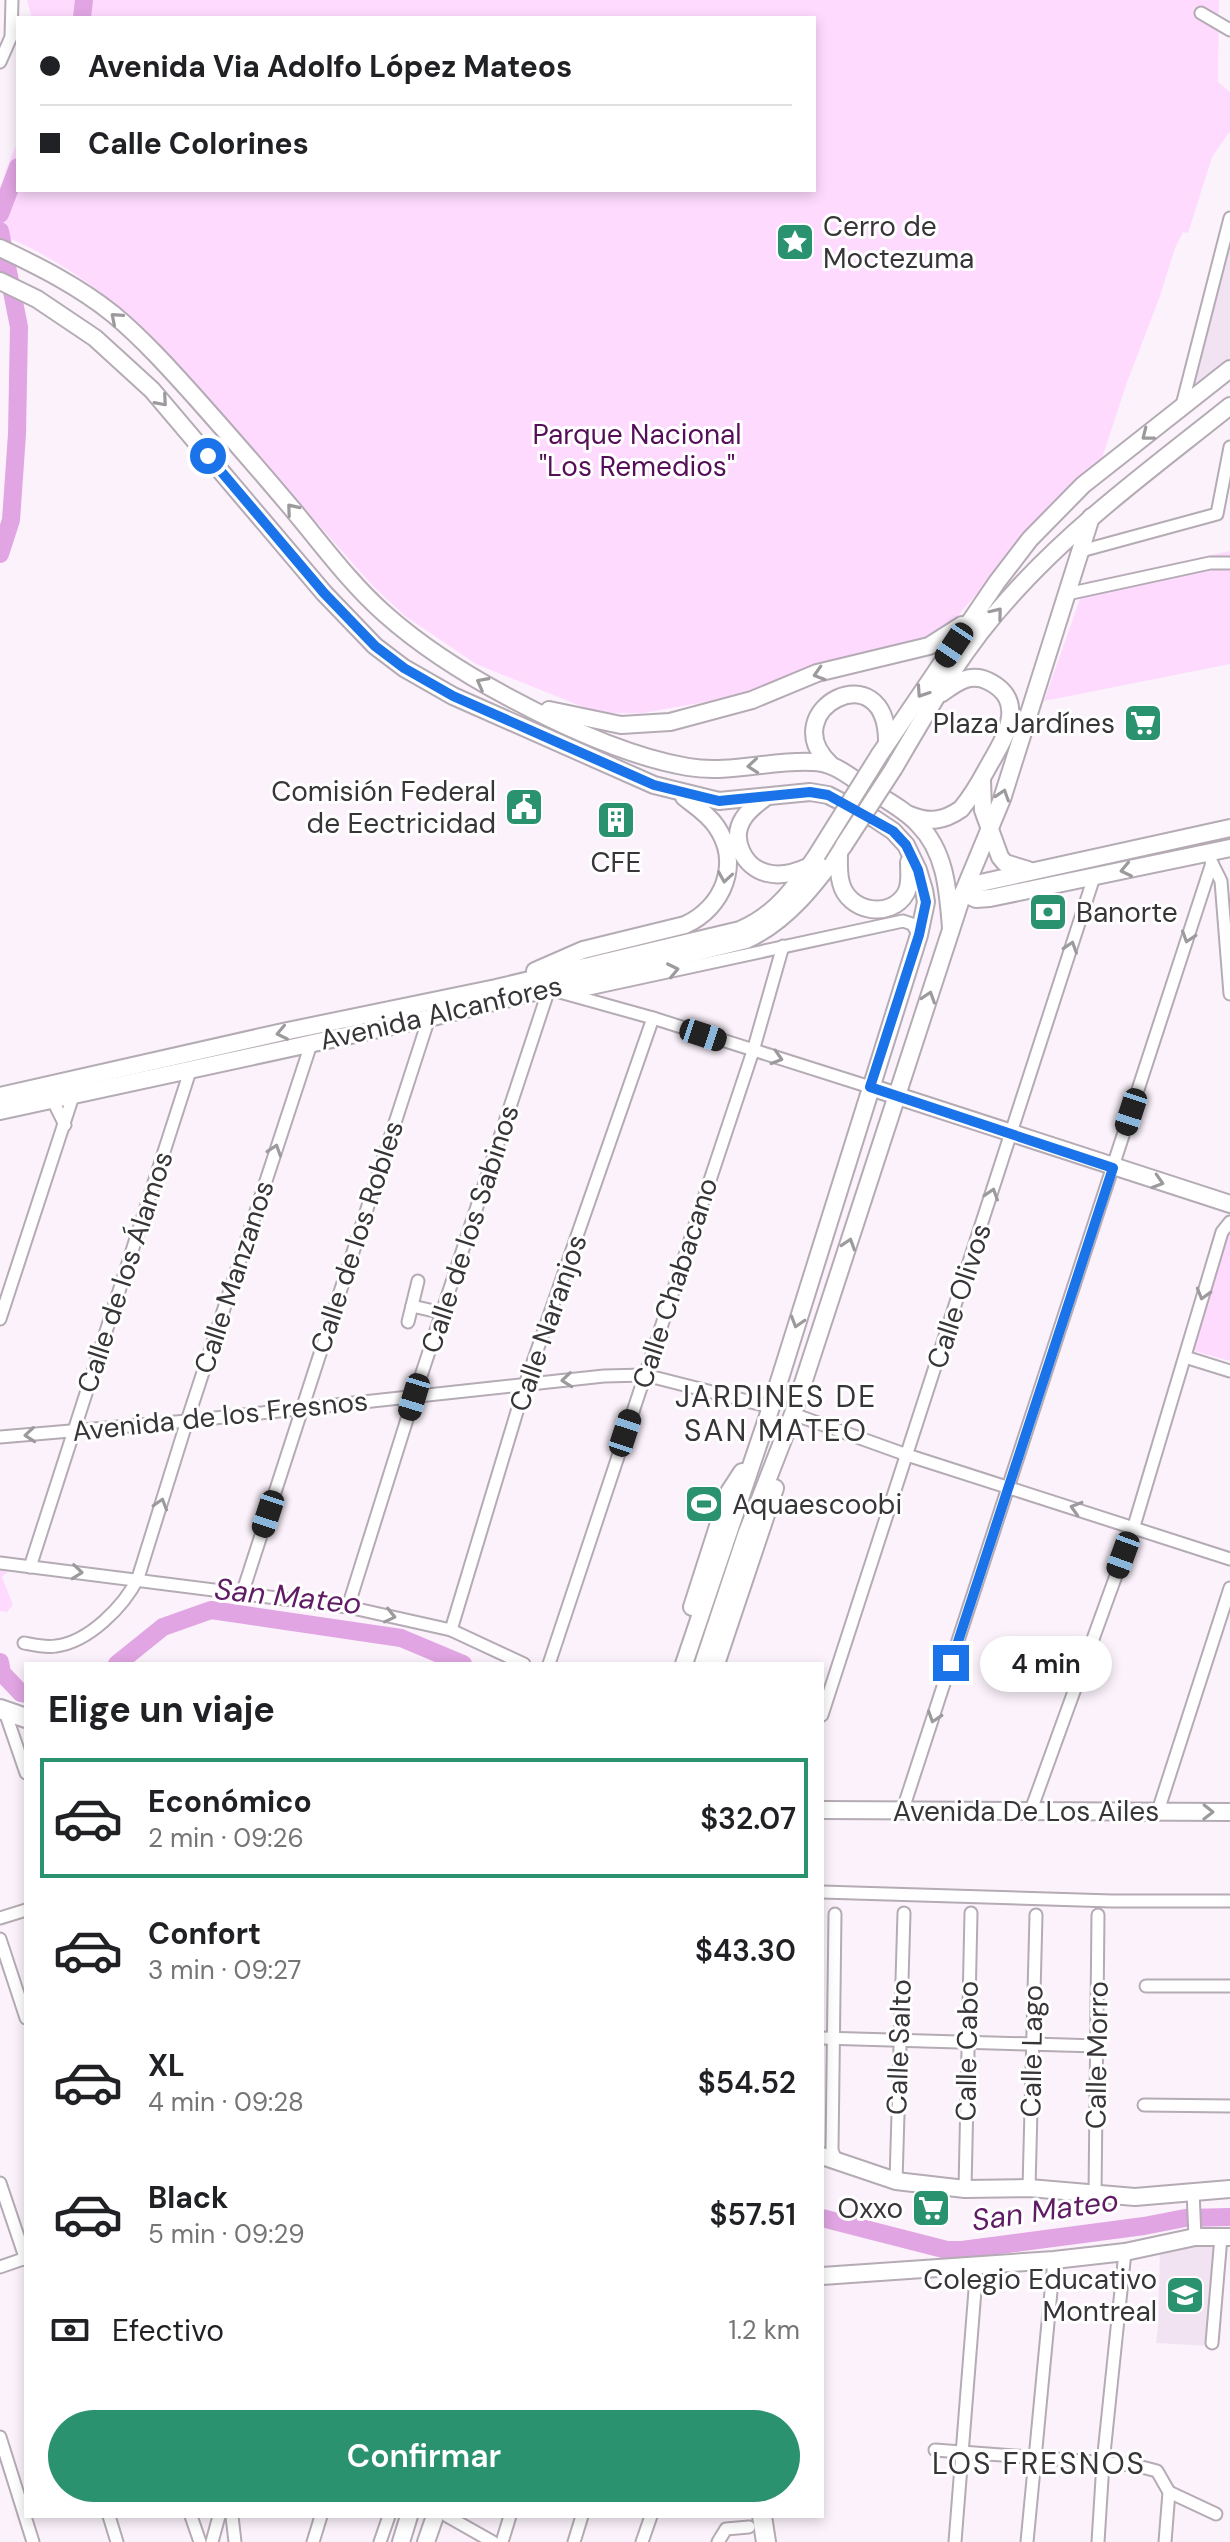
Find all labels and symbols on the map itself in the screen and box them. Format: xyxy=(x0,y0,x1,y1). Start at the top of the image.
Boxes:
place label: Cerro de Moctezuma xyxy=(823,208,974,277)
place icon: Cerro de Moctezuma xyxy=(774,221,816,263)
one-way arrow xyxy=(111,313,125,328)
one-way arrow xyxy=(152,392,167,407)
park label: Parque Nacional "Los Remedios" xyxy=(532,416,742,485)
one-way arrow xyxy=(1141,426,1156,440)
route start xyxy=(190,438,226,474)
one-way arrow xyxy=(287,503,302,518)
one-way arrow xyxy=(987,607,1001,622)
car xyxy=(931,618,977,672)
one-way arrow xyxy=(813,665,827,681)
one-way arrow xyxy=(476,677,491,693)
one-way arrow xyxy=(917,683,932,697)
supermarket icon: Plaza Jardínes xyxy=(1122,702,1164,744)
place label: Plaza Jardínes xyxy=(933,705,1115,742)
one-way arrow xyxy=(746,757,759,774)
place label: Comisión Federal de Eectricidad xyxy=(271,773,496,842)
public building icon: Comisión Federal de Eectricidad xyxy=(503,786,545,828)
one-way arrow xyxy=(994,789,1010,802)
building icon: CFE xyxy=(595,799,637,841)
place label: CFE xyxy=(591,844,641,881)
one-way arrow xyxy=(1120,861,1134,878)
one-way arrow xyxy=(717,870,734,883)
bank icon: Banorte xyxy=(1027,891,1069,933)
place label: Banorte xyxy=(1076,894,1178,931)
one-way arrow xyxy=(1181,930,1197,943)
one-way arrow xyxy=(1062,940,1078,954)
one-way arrow xyxy=(666,963,679,980)
street label: Avenida Alcanfores xyxy=(316,967,566,1059)
one-way arrow xyxy=(920,990,936,1004)
car xyxy=(676,1016,730,1054)
one-way arrow xyxy=(275,1024,289,1041)
one-way arrow xyxy=(770,1049,784,1065)
car xyxy=(1112,1085,1150,1139)
street label: Calle de los Sabinos xyxy=(412,1100,528,1358)
street label: Calle de los Robles xyxy=(302,1116,412,1358)
one-way arrow xyxy=(266,1144,282,1158)
street label: Calle de los Álamos xyxy=(68,1146,182,1398)
street label: Calle Chabacano xyxy=(624,1173,726,1393)
one-way arrow xyxy=(1151,1173,1164,1189)
street label: Calle Manzanos xyxy=(185,1176,283,1378)
one-way arrow xyxy=(982,1188,998,1202)
street label: Calle Olivos xyxy=(918,1219,1000,1373)
street label: Calle Naranjos xyxy=(500,1230,596,1416)
one-way arrow xyxy=(839,1238,855,1252)
one-way arrow xyxy=(1196,1287,1213,1301)
one-way arrow xyxy=(791,1315,807,1329)
car xyxy=(396,1371,432,1423)
one-way arrow xyxy=(560,1372,573,1389)
district label: JARDINES DE SAN MATEO xyxy=(675,1377,877,1450)
street label: Avenida de los Fresnos xyxy=(70,1382,370,1450)
car xyxy=(606,1406,644,1460)
one-way arrow xyxy=(23,1426,36,1443)
sports icon: Aquaescoobi xyxy=(683,1483,725,1525)
place label: Aquaescoobi xyxy=(732,1486,902,1523)
car xyxy=(249,1487,287,1541)
one-way arrow xyxy=(152,1498,168,1511)
one-way arrow xyxy=(1070,1501,1083,1517)
car xyxy=(1104,1528,1142,1582)
one-way arrow xyxy=(71,1564,84,1581)
water label: San Mateo xyxy=(213,1569,363,1623)
one-way arrow xyxy=(383,1607,396,1624)
callout: 4 min xyxy=(979,1635,1111,1691)
route end xyxy=(933,1645,969,1681)
one-way arrow xyxy=(927,1709,943,1723)
street label: Avenida De Los Ailes xyxy=(893,1793,1159,1830)
one-way arrow xyxy=(1202,1803,1215,1821)
street label: Calle Salto xyxy=(878,1978,920,2116)
street label: Calle Cabo xyxy=(947,1980,987,2122)
street label: Calle Morro xyxy=(1077,1981,1117,2129)
street label: Calle Lago xyxy=(1012,1984,1052,2118)
water label: San Mateo xyxy=(969,2180,1121,2240)
supermarket icon: Oxxo xyxy=(910,2187,952,2229)
place label: Oxxo xyxy=(838,2190,903,2227)
place label: Colegio Educativo Montreal xyxy=(923,2261,1157,2330)
school or university icon: Colegio Educativo Montreal xyxy=(1164,2274,1206,2316)
district label: LOS FRESNOS xyxy=(932,2444,1146,2483)

